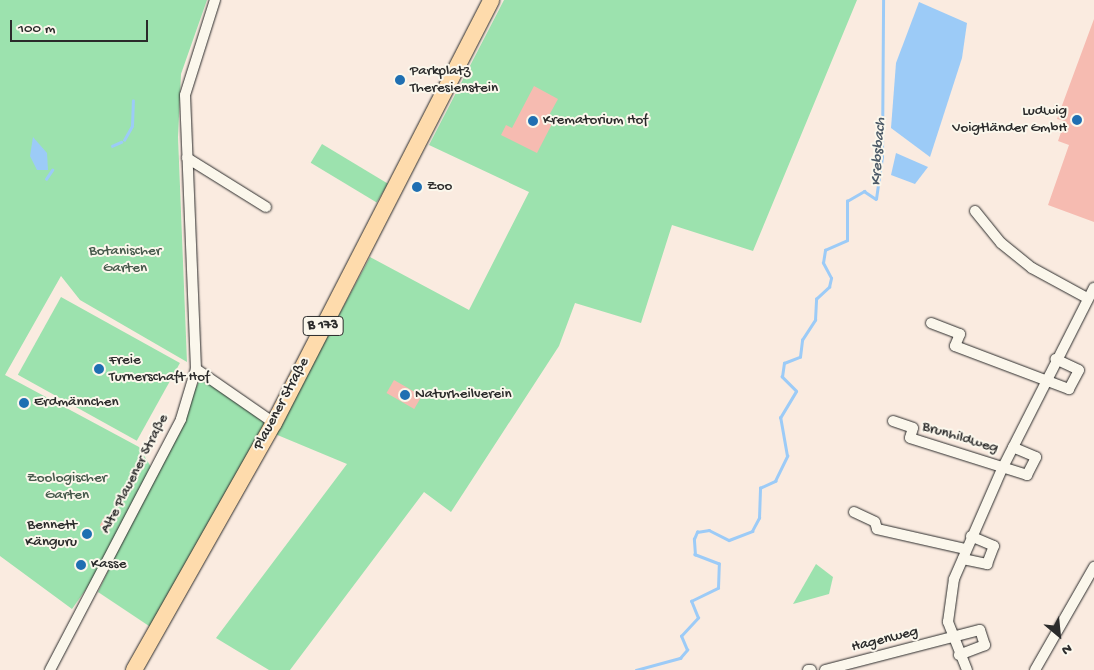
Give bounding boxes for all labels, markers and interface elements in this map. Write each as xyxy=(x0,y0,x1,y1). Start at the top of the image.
scale bar xyxy=(12,10,150,42)
text: 100 m xyxy=(18,20,55,38)
place label: Parkplatz Theresienstein xyxy=(410,62,498,97)
marker: Parkplatz Theresienstein xyxy=(394,74,406,86)
place label: Ludwig Voigtländer GmbH xyxy=(952,102,1067,137)
place label: Krematorium Hof xyxy=(543,112,648,130)
marker: Ludwig Voigtländer GmbH xyxy=(1071,114,1083,126)
marker: Krematorium Hof xyxy=(527,115,539,127)
water label: Krebsbach xyxy=(868,117,892,187)
place label: Zoo xyxy=(427,178,452,196)
marker: Zoo xyxy=(411,181,423,193)
park label: Botanischer Garten xyxy=(89,242,161,277)
road number: B 173 xyxy=(302,314,344,338)
place label: Freie Turnerschaft Hof xyxy=(109,351,210,386)
street label: Plauener Straße xyxy=(250,355,314,453)
marker: Freie Turnerschaft Hof xyxy=(93,363,105,375)
place label: Naturheilverein xyxy=(415,386,512,404)
marker: Naturheilverein xyxy=(399,389,411,401)
place label: Erdmännchen xyxy=(34,394,119,412)
marker: Erdmännchen xyxy=(18,397,30,409)
street label: Alte Plauener Straße xyxy=(97,411,173,537)
street label: Brunhildweg xyxy=(920,418,1000,458)
park label: Zoologischer Garten xyxy=(27,469,107,504)
place label: Bennett Känguru xyxy=(25,516,77,551)
marker: Bennett Känguru xyxy=(81,528,93,540)
place label: Kasse xyxy=(91,556,126,574)
marker: Kasse xyxy=(75,559,87,571)
north arrow xyxy=(1034,610,1084,660)
street label: Hagenweg xyxy=(850,623,920,657)
text: N xyxy=(1058,639,1074,658)

